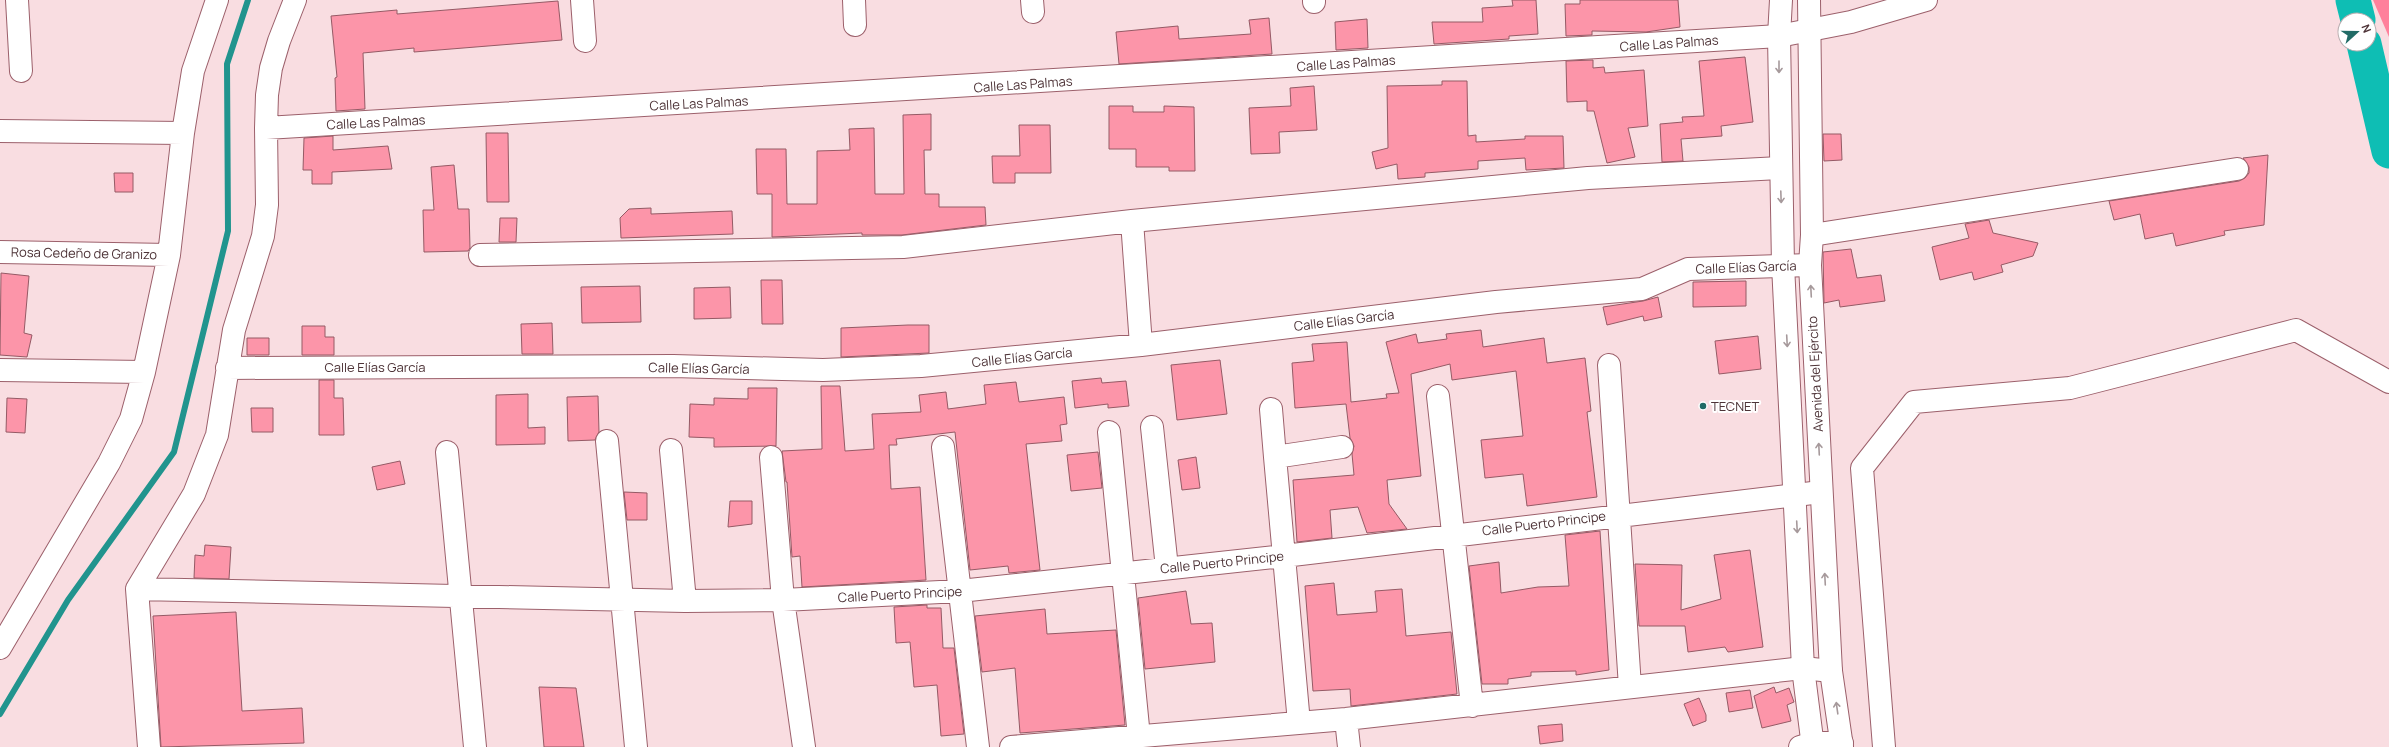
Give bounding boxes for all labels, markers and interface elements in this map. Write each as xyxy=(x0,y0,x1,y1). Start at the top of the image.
north arrow xyxy=(2337,12,2377,52)
text: N xyxy=(2358,22,2375,35)
street label: Calle Las Palmas xyxy=(1619,31,1719,55)
street label: Calle Las Palmas xyxy=(1296,51,1396,75)
one-way arrow xyxy=(1775,60,1783,73)
street label: Calle Las Palmas xyxy=(973,72,1073,96)
street label: Calle Las Palmas xyxy=(649,91,749,115)
street label: Calle Las Palmas xyxy=(326,110,426,134)
one-way arrow xyxy=(1777,190,1785,203)
street label: Rosa Cedeño de Granizo xyxy=(11,243,158,263)
street label: Calle Elías García xyxy=(1695,256,1797,278)
one-way arrow xyxy=(1807,285,1815,298)
street label: Calle Elías García xyxy=(1293,305,1395,335)
street label: Avenida del Ejército xyxy=(1803,315,1827,432)
one-way arrow xyxy=(1783,334,1790,347)
street label: Calle Elías García xyxy=(971,343,1073,371)
street label: Calle Elías García xyxy=(324,358,426,376)
street label: Calle Elías García xyxy=(648,358,750,378)
place label: TECNET xyxy=(1711,397,1759,415)
marker: TECNET xyxy=(1698,401,1708,411)
one-way arrow xyxy=(1815,443,1823,456)
street label: Calle Puerto Principe xyxy=(1481,506,1607,540)
one-way arrow xyxy=(1793,520,1800,533)
street label: Calle Puerto Principe xyxy=(1159,547,1285,577)
one-way arrow xyxy=(1822,573,1829,586)
street label: Calle Puerto Principe xyxy=(837,582,963,606)
one-way arrow xyxy=(1833,702,1841,715)

